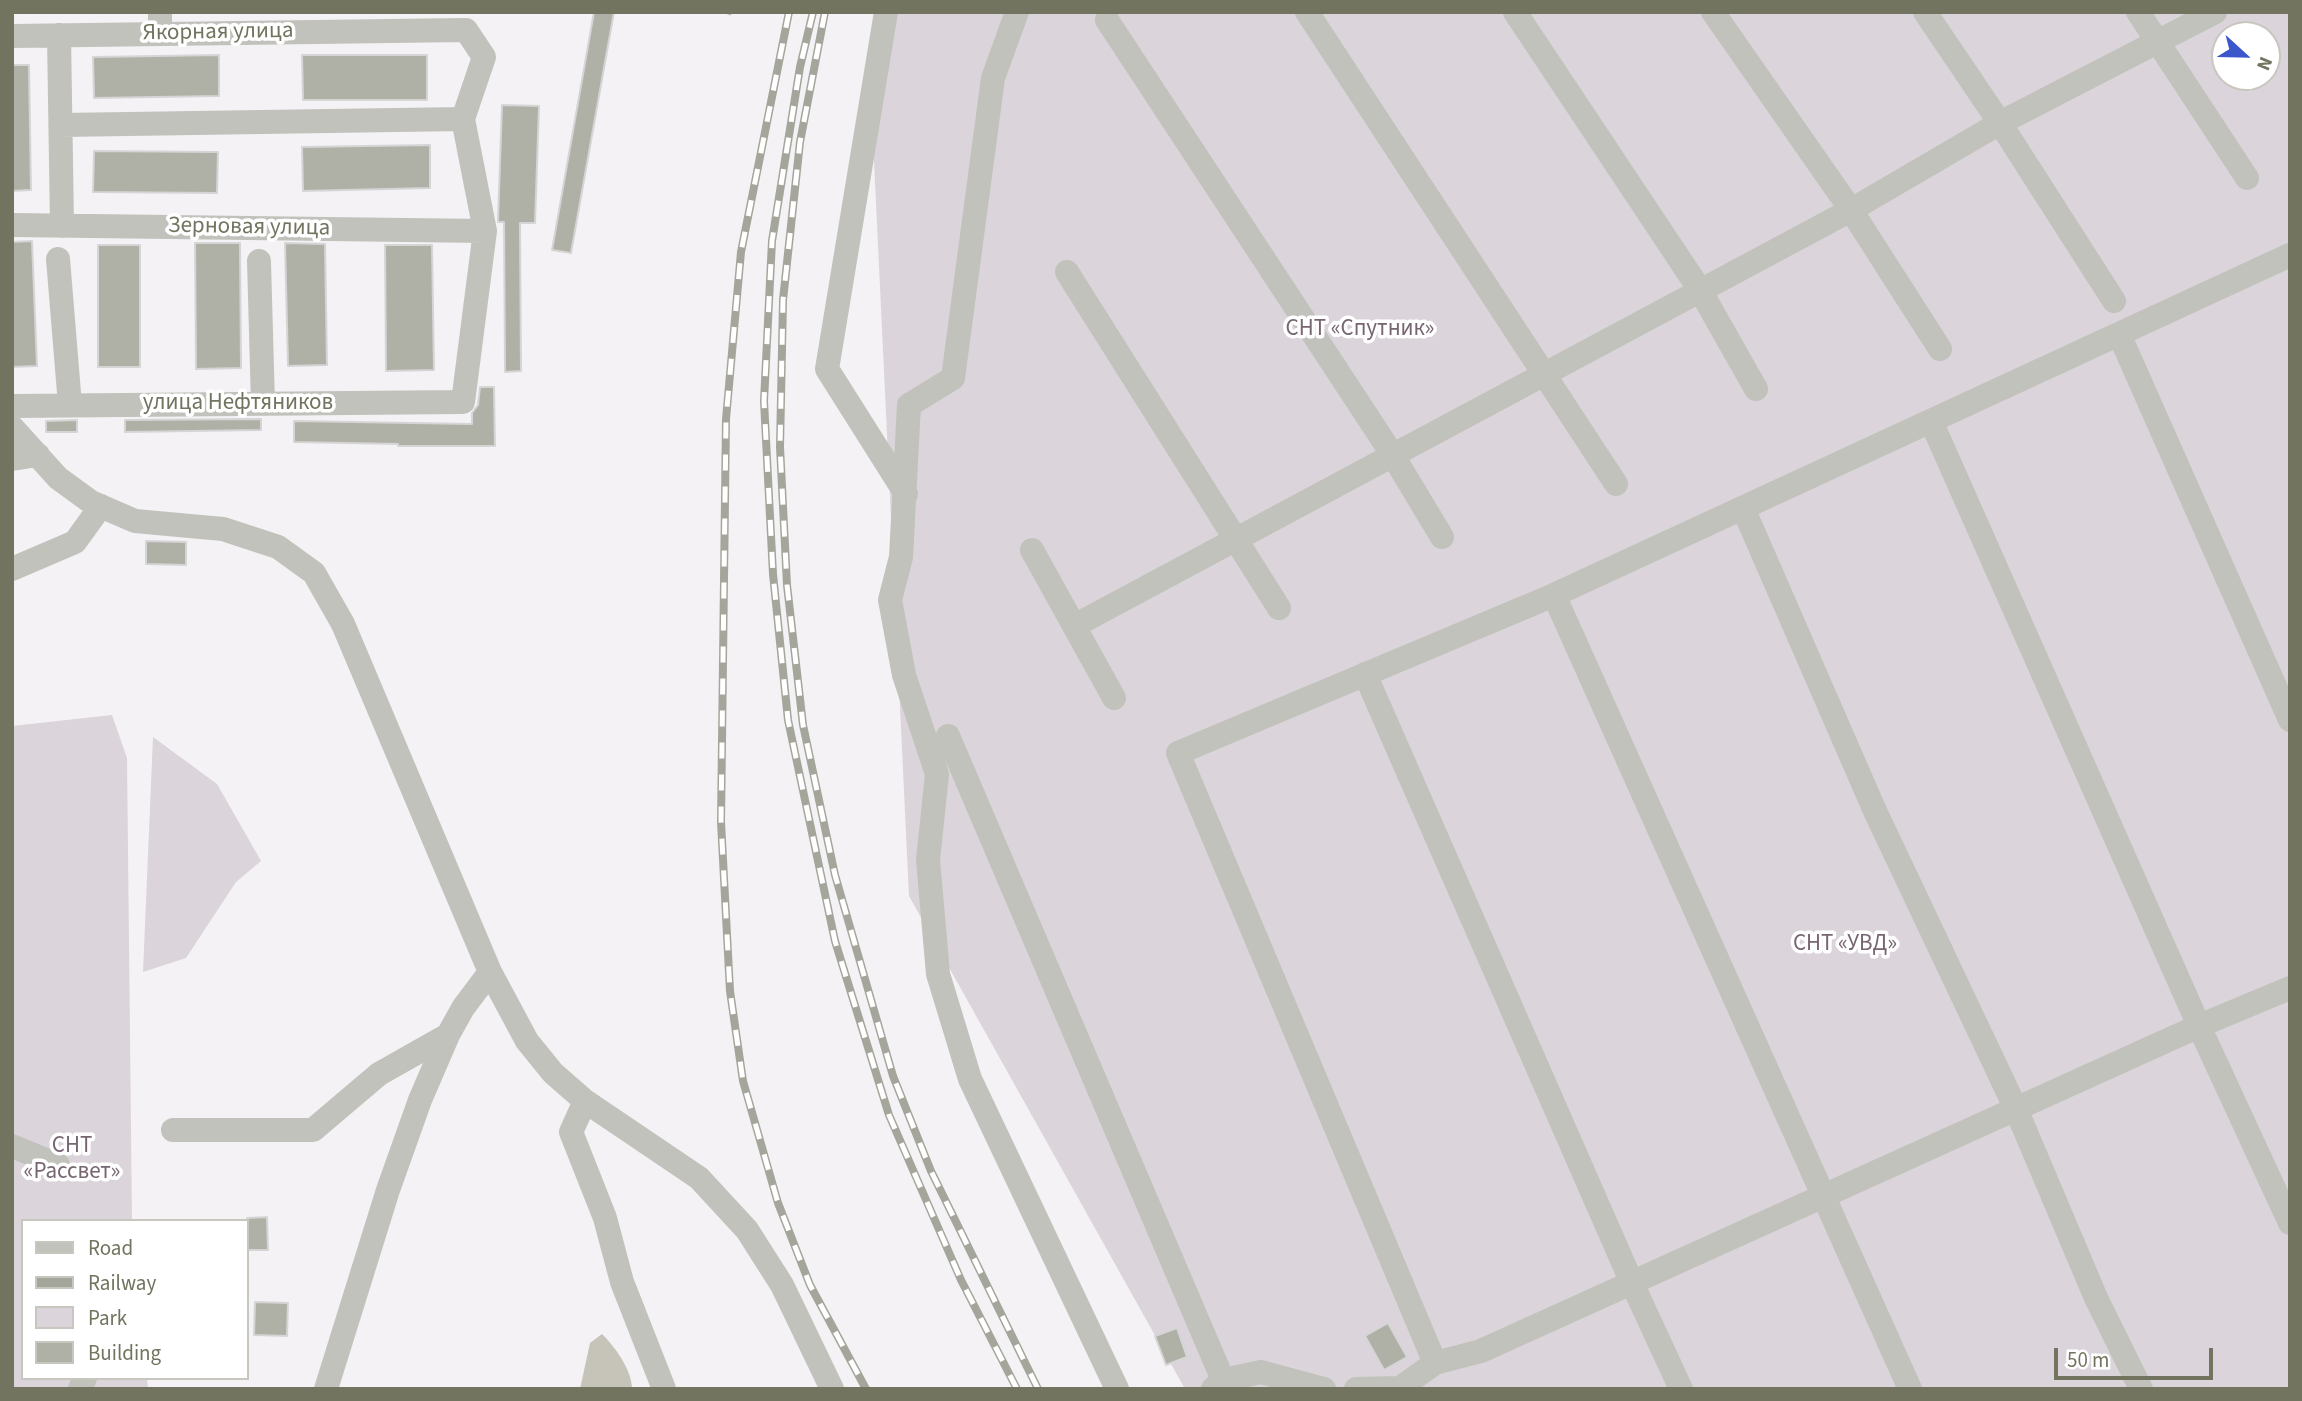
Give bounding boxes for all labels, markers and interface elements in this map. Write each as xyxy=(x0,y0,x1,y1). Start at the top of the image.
street label: Якорная улица xyxy=(142,18,294,48)
north arrow xyxy=(2211,21,2281,91)
text: N xyxy=(2249,52,2279,74)
street label: Зерновая улица xyxy=(168,213,330,243)
park label: СНТ «Спутник» xyxy=(1286,316,1434,344)
street label: улица Нефтяников xyxy=(143,390,333,418)
park label: СНТ «УВД» xyxy=(1793,931,1897,959)
park label: СНТ «Рассвет» xyxy=(24,1133,120,1187)
legend xyxy=(21,1219,248,1380)
text: Road xyxy=(88,1233,133,1263)
text: Railway xyxy=(88,1268,156,1298)
text: Park xyxy=(88,1303,127,1333)
scale bar xyxy=(2057,1334,2216,1378)
text: Building xyxy=(88,1338,161,1368)
text: 50 m xyxy=(2067,1345,2109,1375)

